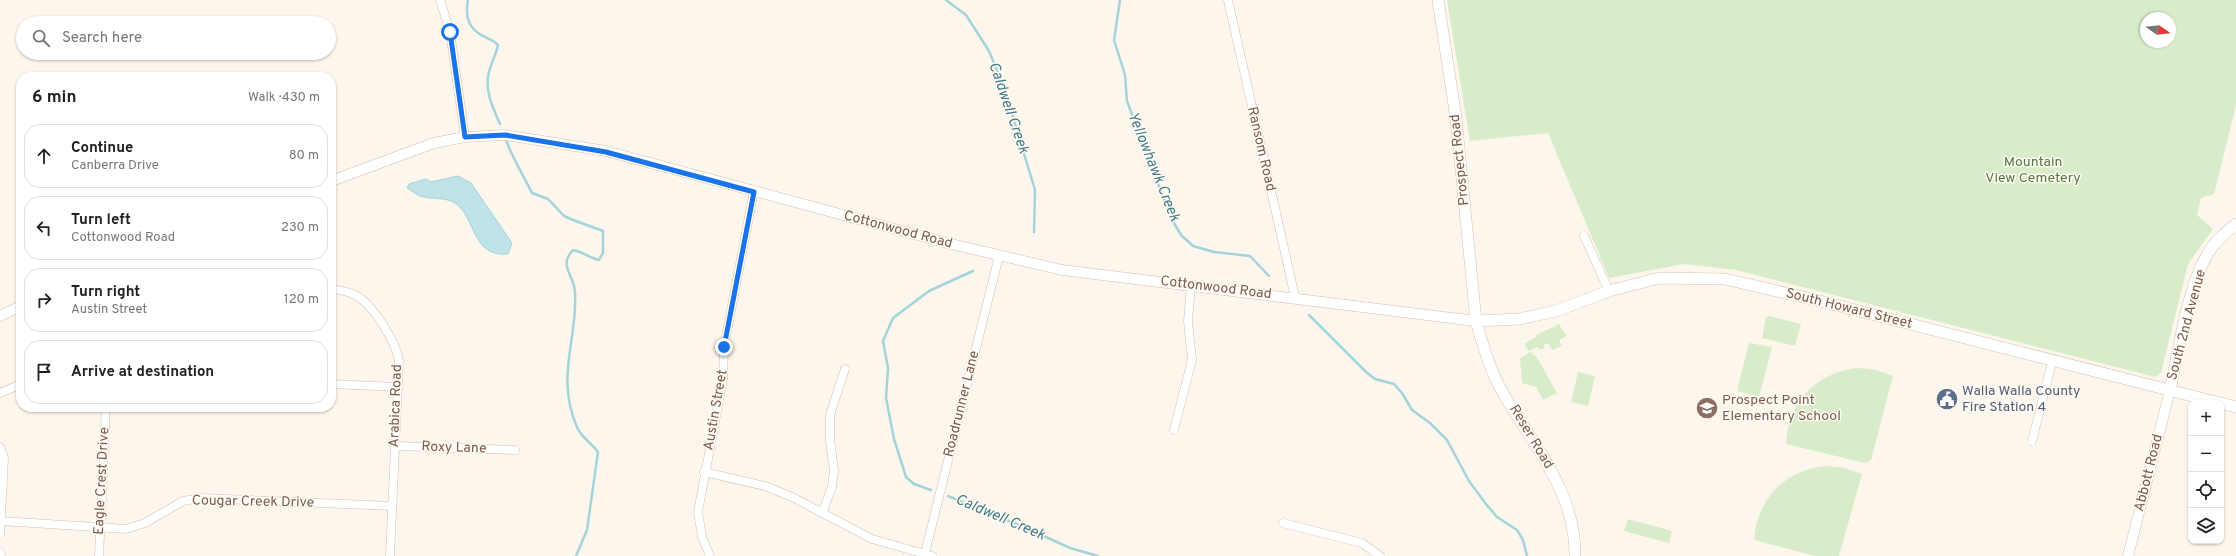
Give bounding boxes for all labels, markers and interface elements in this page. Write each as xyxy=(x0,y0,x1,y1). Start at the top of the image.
north arrow xyxy=(2140,12,2176,48)
search box xyxy=(16,16,336,60)
route start xyxy=(441,23,459,41)
icon: search xyxy=(30,27,52,49)
text: Search here xyxy=(62,29,142,48)
water label: Caldwell Creek xyxy=(983,60,1033,157)
text: 6 min xyxy=(32,87,76,109)
text: Walk · 430 m xyxy=(248,90,320,106)
street label: Ransom Road xyxy=(1243,105,1279,193)
water label: Yellowhawk Creek xyxy=(1122,110,1184,225)
street label: Prospect Road xyxy=(1447,113,1473,207)
text: Continue xyxy=(71,139,133,158)
icon: ahead xyxy=(33,145,55,167)
text: 80 m xyxy=(289,148,319,164)
park label: Mountain View Cemetery xyxy=(1985,154,2081,187)
text: Canberra Drive xyxy=(71,158,159,174)
street label: Cottonwood Road xyxy=(842,207,954,253)
text: Turn left xyxy=(71,211,131,230)
icon: left xyxy=(33,217,55,239)
text: 230 m xyxy=(281,220,319,236)
text: Cottonwood Road xyxy=(71,230,175,246)
street label: South 2nd Avenue xyxy=(2164,268,2210,382)
street label: Cottonwood Road xyxy=(1159,273,1273,303)
text: Turn right xyxy=(71,283,140,302)
street label: South Howard Street xyxy=(1784,285,1914,333)
icon: right xyxy=(33,289,55,311)
text: 120 m xyxy=(284,292,319,308)
text: Austin Street xyxy=(71,302,147,318)
route end xyxy=(715,338,733,356)
street label: Roadrunner Lane xyxy=(941,349,983,459)
icon: arrive xyxy=(33,361,55,383)
text: Arrive at destination xyxy=(71,363,214,382)
street label: Arabica Road xyxy=(386,364,406,448)
street label: Austin Street xyxy=(701,368,731,452)
place label: Walla Walla County Fire Station 4 xyxy=(1962,383,2080,416)
public building icon: Walla Walla County Fire Station 4 xyxy=(1934,386,1960,412)
place label: Prospect Point Elementary School xyxy=(1722,392,1841,425)
school or university icon: Prospect Point Elementary School xyxy=(1694,395,1720,421)
map controls xyxy=(2188,400,2224,544)
button: + xyxy=(2188,400,2224,436)
street label: Reser Road xyxy=(1505,402,1557,472)
street label: Eagle Crest Drive xyxy=(91,427,113,535)
street label: Abbott Road xyxy=(2131,433,2167,513)
button: − xyxy=(2188,436,2224,472)
street label: Roxy Lane xyxy=(421,438,487,458)
button: locate xyxy=(2188,472,2224,508)
water label: Caldwell Creek xyxy=(952,491,1048,546)
street label: Cougar Creek Drive xyxy=(192,492,314,512)
button: layers xyxy=(2188,508,2224,544)

